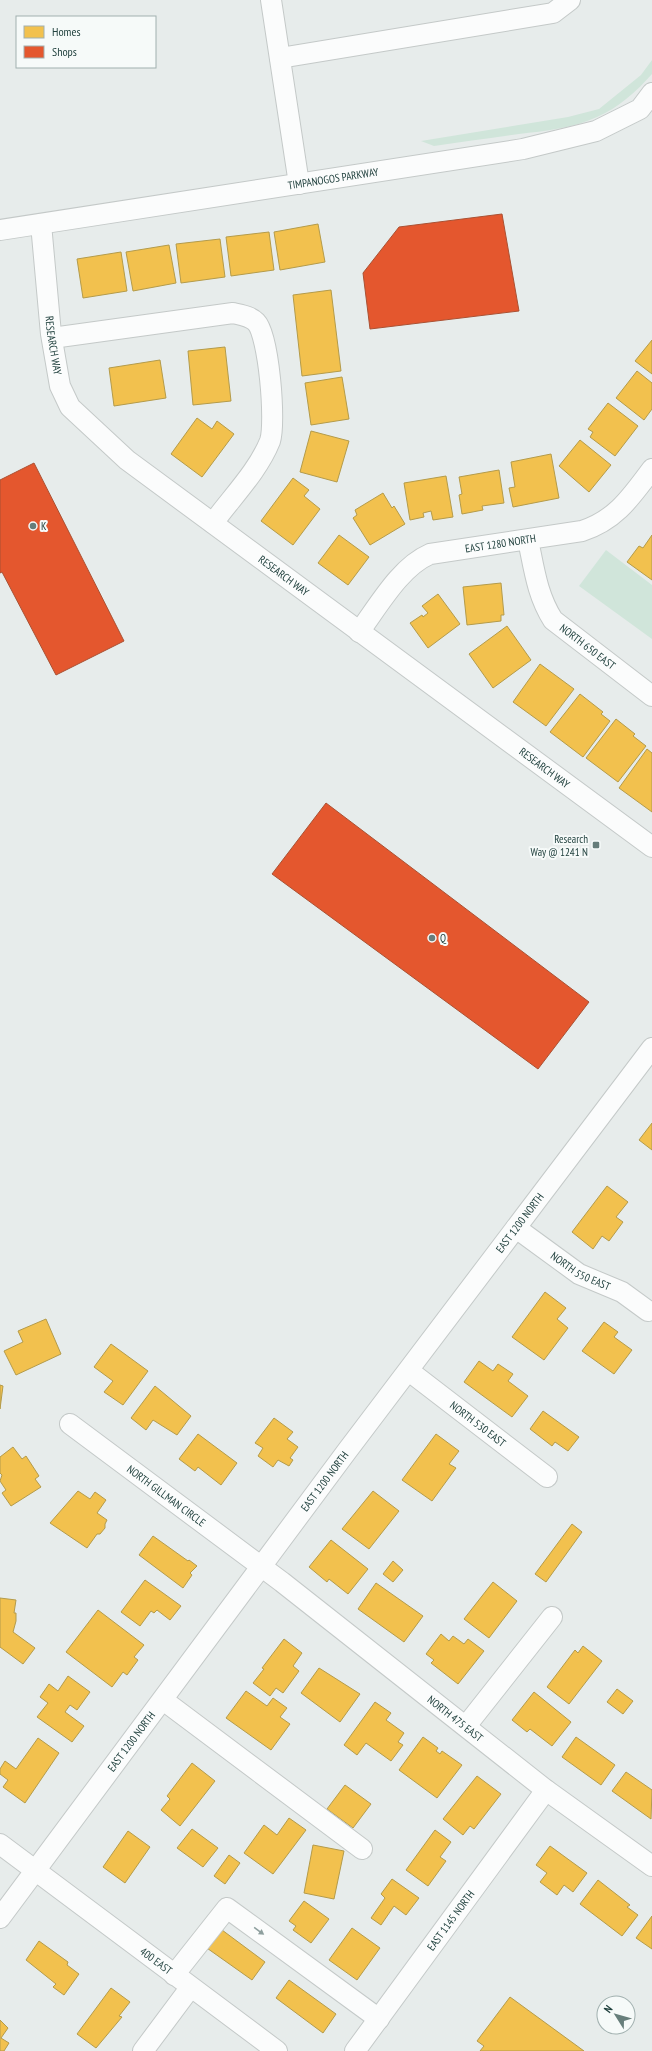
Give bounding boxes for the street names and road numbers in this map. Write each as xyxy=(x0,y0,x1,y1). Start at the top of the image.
street label: TIMPANOGOS PARKWAY xyxy=(287,164,379,192)
street label: RESEARCH WAY xyxy=(42,315,65,376)
street label: EAST 1280 NORTH xyxy=(464,531,537,556)
street label: RESEARCH WAY xyxy=(256,552,312,599)
street label: NORTH 650 EAST xyxy=(557,621,618,672)
street label: RESEARCH WAY xyxy=(516,744,573,791)
street label: EAST 1200 NORTH xyxy=(493,1190,547,1255)
street label: NORTH 550 EAST xyxy=(548,1249,613,1293)
street label: NORTH 530 EAST xyxy=(447,1398,509,1450)
street label: EAST 1200 NORTH xyxy=(298,1448,351,1514)
street label: NORTH GILLMAN CIRCLE xyxy=(124,1462,209,1530)
street label: NORTH 475 EAST xyxy=(425,1692,486,1745)
street label: EAST 1200 NORTH xyxy=(104,1709,158,1774)
street label: EAST 1145 NORTH xyxy=(424,1887,477,1953)
street label: 400 EAST xyxy=(137,1944,175,1977)

